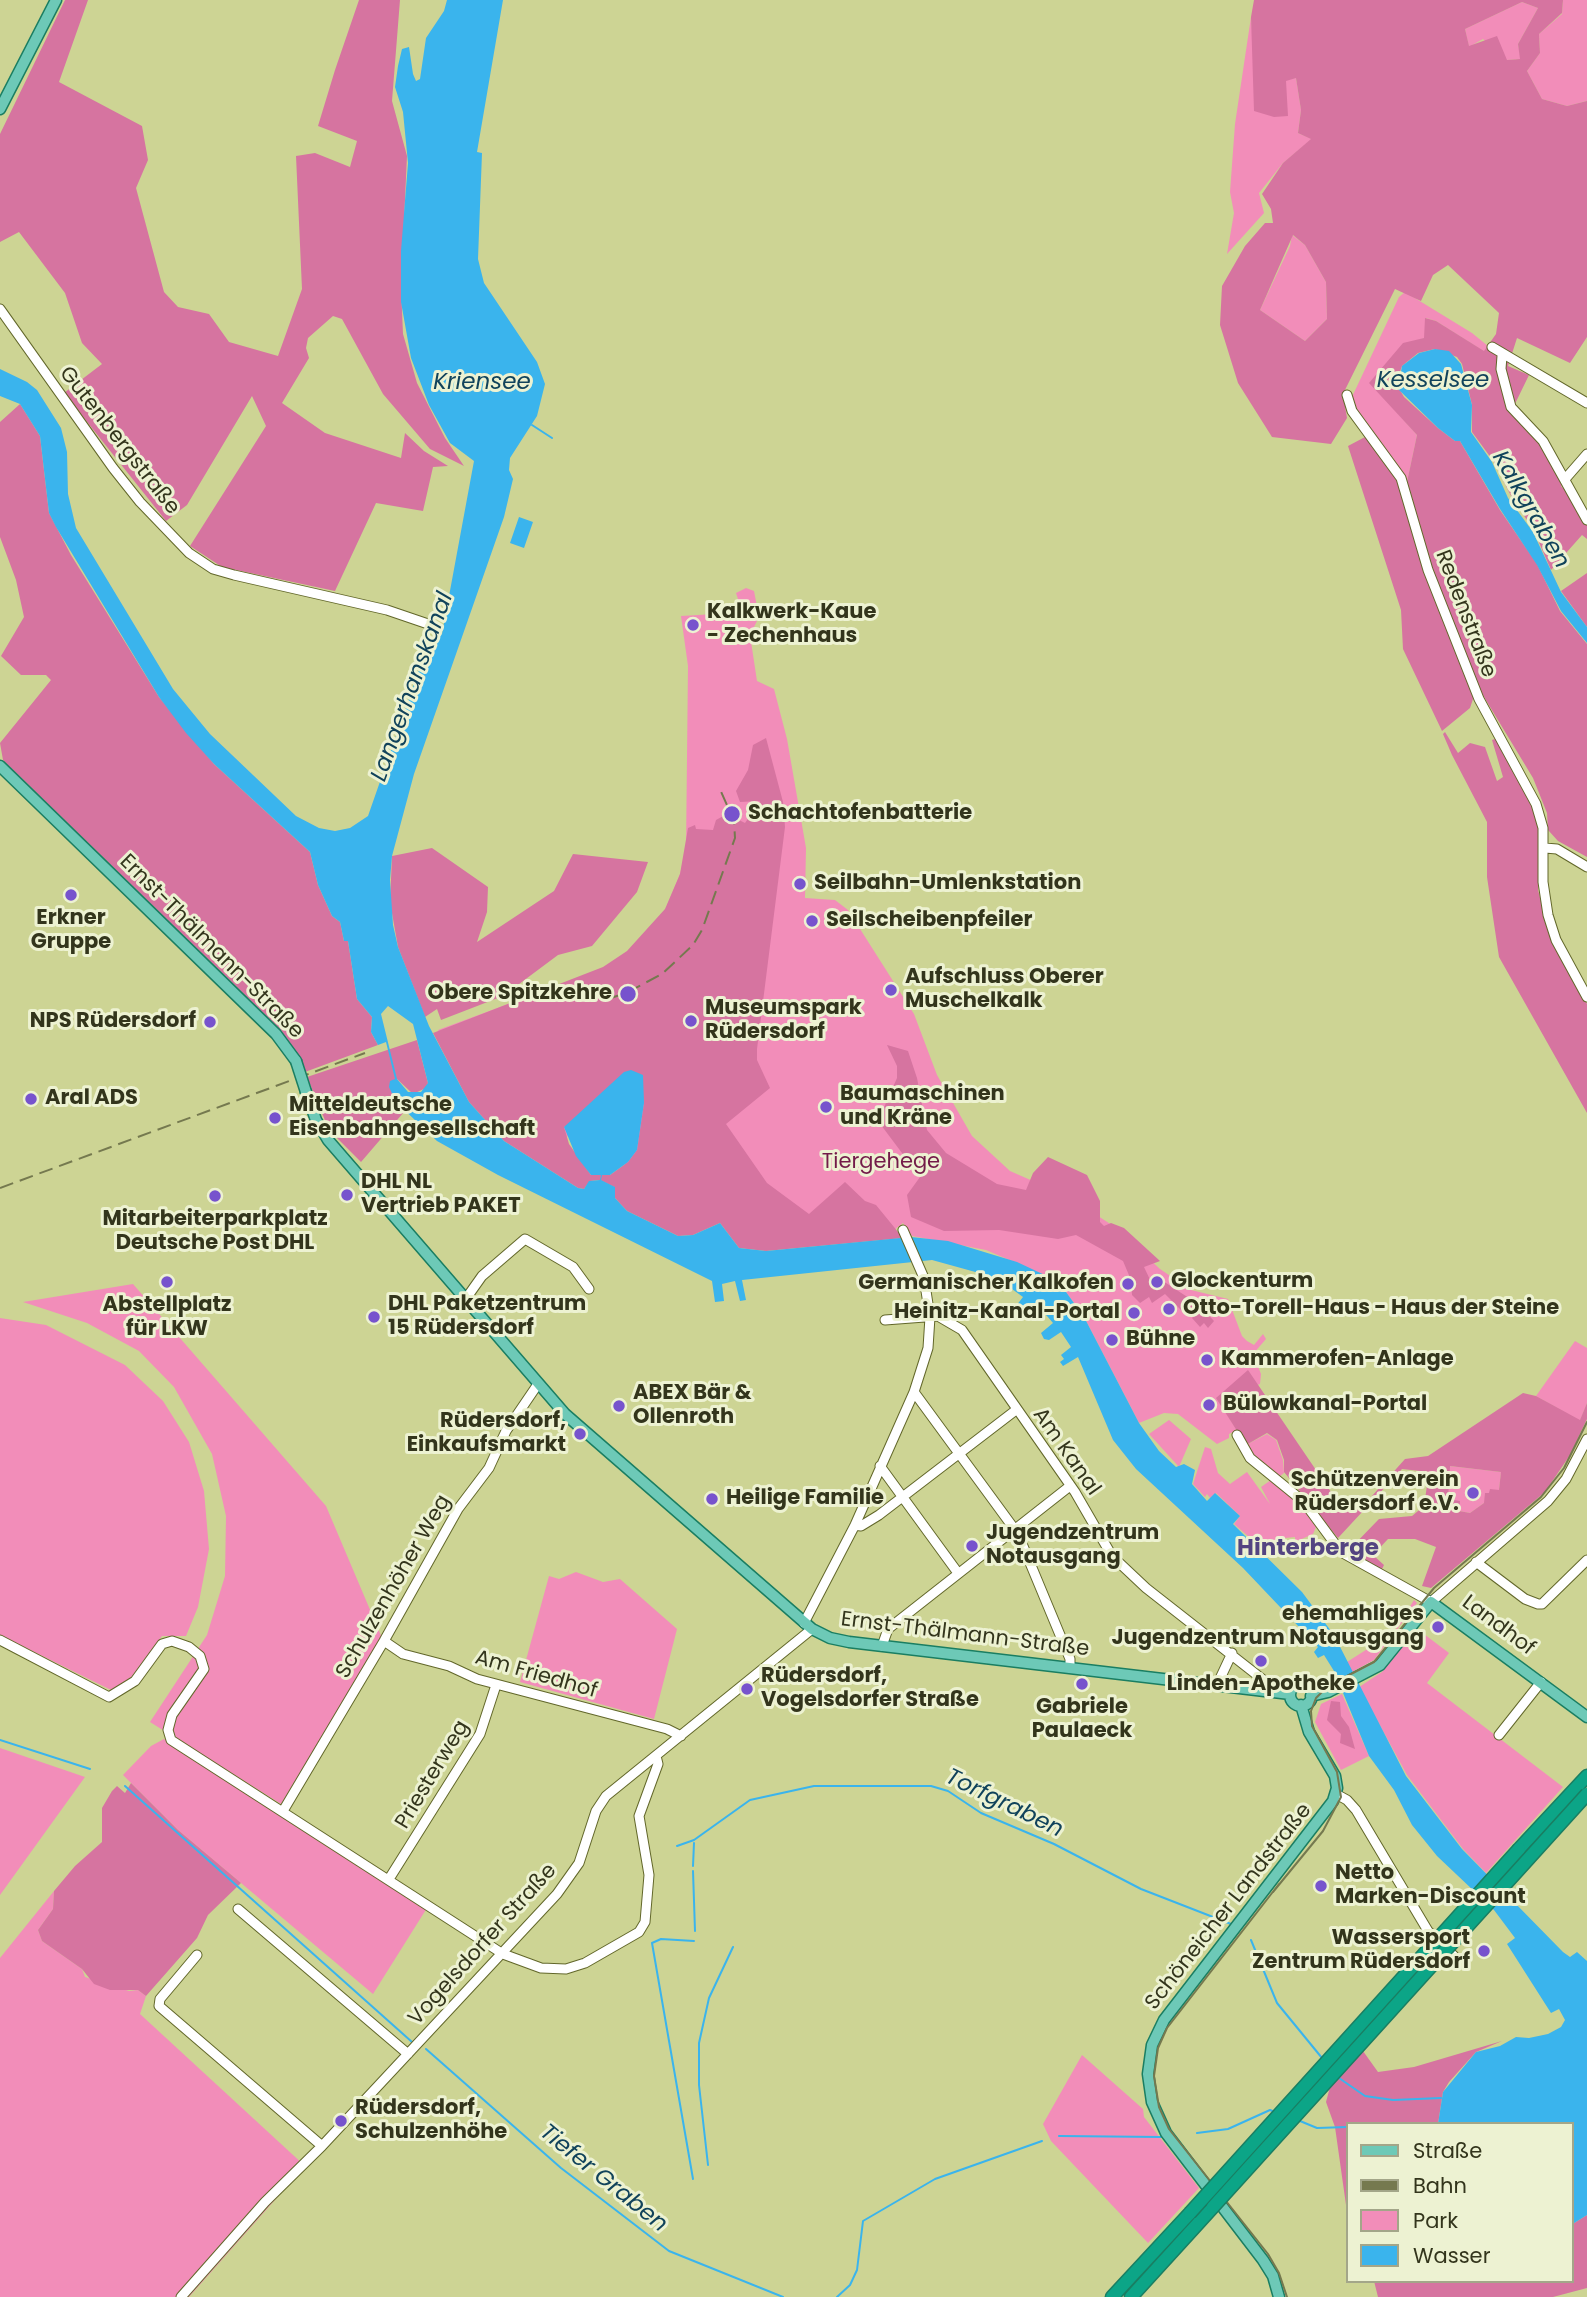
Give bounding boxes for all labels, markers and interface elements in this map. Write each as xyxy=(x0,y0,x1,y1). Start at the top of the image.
street label: Gutenbergstraße xyxy=(53,362,185,520)
water label: Kesselsee xyxy=(1377,367,1489,395)
water label: Kriensee xyxy=(433,369,531,397)
water label: Kalkgraben xyxy=(1485,446,1575,574)
street label: Redenstraße xyxy=(1429,547,1501,681)
water label: Langerhanskanal xyxy=(366,589,460,785)
place label: Kalkwerk-Kaue - Zechenhaus xyxy=(707,600,876,650)
marker: Kalkwerk-Kaue - Zechenhaus xyxy=(685,617,701,633)
place label: Schachtofenbatterie xyxy=(748,801,972,827)
marker: Schachtofenbatterie xyxy=(722,804,742,824)
street label: Ernst-Thälmann-Straße xyxy=(114,850,308,1044)
place label: Seilbahn-Umlenkstation xyxy=(814,871,1081,897)
marker: Seilbahn-Umlenkstation xyxy=(792,876,808,892)
marker: Erkner Gruppe xyxy=(63,887,79,903)
place label: Erkner Gruppe xyxy=(31,906,111,956)
place label: Seilscheibenpfeiler xyxy=(826,908,1032,934)
marker: Seilscheibenpfeiler xyxy=(804,913,820,929)
place label: Aufschluss Oberer Muschelkalk xyxy=(905,965,1104,1015)
place label: Obere Spitzkehre xyxy=(428,981,612,1007)
marker: Aufschluss Oberer Muschelkalk xyxy=(883,982,899,998)
marker: Obere Spitzkehre xyxy=(618,984,638,1004)
place label: Museumspark Rüdersdorf xyxy=(705,996,862,1046)
place label: NPS Rüdersdorf xyxy=(30,1009,196,1035)
marker: Museumspark Rüdersdorf xyxy=(683,1013,699,1029)
marker: NPS Rüdersdorf xyxy=(202,1014,218,1030)
place label: Baumaschinen und Kräne xyxy=(840,1082,1005,1132)
place label: Aral ADS xyxy=(45,1086,138,1112)
marker: Aral ADS xyxy=(23,1091,39,1107)
place label: Mitteldeutsche Eisenbahngesellschaft xyxy=(289,1093,535,1143)
marker: Baumaschinen und Kräne xyxy=(818,1099,834,1115)
marker: Mitteldeutsche Eisenbahngesellschaft xyxy=(267,1110,283,1126)
park label: Tiergehege xyxy=(822,1150,940,1176)
place label: DHL NL Vertrieb PAKET xyxy=(361,1170,521,1220)
marker: DHL NL Vertrieb PAKET xyxy=(339,1187,355,1203)
marker: Mitarbeiterparkplatz Deutsche Post DHL xyxy=(207,1188,223,1204)
place label: Mitarbeiterparkplatz Deutsche Post DHL xyxy=(102,1207,328,1257)
place label: Glockenturm xyxy=(1171,1269,1313,1295)
place label: Germanischer Kalkofen xyxy=(858,1271,1114,1297)
marker: Abstellplatz für LKW xyxy=(159,1274,175,1290)
marker: Glockenturm xyxy=(1149,1274,1165,1290)
marker: Germanischer Kalkofen xyxy=(1120,1276,1136,1292)
place label: DHL Paketzentrum 15 Rüdersdorf xyxy=(388,1292,586,1342)
place label: Abstellplatz für LKW xyxy=(103,1293,231,1343)
place label: Otto-Torell-Haus - Haus der Steine xyxy=(1183,1296,1559,1322)
place label: Heinitz-Kanal-Portal xyxy=(894,1300,1120,1326)
marker: Otto-Torell-Haus - Haus der Steine xyxy=(1161,1301,1177,1317)
marker: Heinitz-Kanal-Portal xyxy=(1126,1305,1142,1321)
marker: DHL Paketzentrum 15 Rüdersdorf xyxy=(366,1309,382,1325)
place label: Bühne xyxy=(1126,1327,1195,1353)
marker: Bühne xyxy=(1104,1332,1120,1348)
place label: Kammerofen-Anlage xyxy=(1221,1347,1454,1373)
marker: Kammerofen-Anlage xyxy=(1199,1352,1215,1368)
place label: ABEX Bär & Ollenroth xyxy=(633,1381,751,1431)
place label: Bülowkanal-Portal xyxy=(1223,1392,1427,1418)
marker: Bülowkanal-Portal xyxy=(1201,1397,1217,1413)
marker: ABEX Bär & Ollenroth xyxy=(611,1398,627,1414)
street label: Am Kanal xyxy=(1027,1403,1105,1501)
place label: Rüdersdorf, Einkaufsmarkt xyxy=(407,1409,566,1459)
marker: Rüdersdorf, Einkaufsmarkt xyxy=(572,1426,588,1442)
place label: Schützenverein Rüdersdorf e.V. xyxy=(1291,1468,1459,1518)
marker: Schützenverein Rüdersdorf e.V. xyxy=(1465,1485,1481,1501)
place label: Heilige Familie xyxy=(726,1486,884,1512)
street label: Schulzenhöher Weg xyxy=(331,1491,457,1683)
marker: Heilige Familie xyxy=(704,1491,720,1507)
place label: Jugendzentrum Notausgang xyxy=(986,1521,1159,1571)
district label: Hinterberge xyxy=(1237,1535,1379,1563)
marker: Jugendzentrum Notausgang xyxy=(964,1538,980,1554)
street label: Landhof xyxy=(1457,1590,1539,1662)
place label: ehemahliges Jugendzentrum Notausgang xyxy=(1111,1602,1424,1652)
street label: Ernst-Thälmann-Straße xyxy=(839,1607,1091,1663)
marker: ehemahliges Jugendzentrum Notausgang xyxy=(1430,1619,1446,1635)
street label: Am Friedhof xyxy=(472,1646,600,1704)
marker: Linden-Apotheke xyxy=(1253,1653,1269,1669)
place label: Rüdersdorf, Vogelsdorfer Straße xyxy=(761,1664,979,1714)
place label: Linden-Apotheke xyxy=(1167,1672,1355,1698)
marker: Gabriele Paulaeck xyxy=(1074,1676,1090,1692)
marker: Rüdersdorf, Vogelsdorfer Straße xyxy=(739,1681,755,1697)
place label: Gabriele Paulaeck xyxy=(1032,1695,1132,1745)
street label: Priesterweg xyxy=(391,1716,475,1834)
water label: Torfgraben xyxy=(941,1764,1067,1844)
street label: Schöneicher Landstraße xyxy=(1141,1799,1317,2015)
street label: Vogelsdorfer Straße xyxy=(404,1859,562,2031)
place label: Netto Marken-Discount xyxy=(1335,1861,1526,1911)
marker: Netto Marken-Discount xyxy=(1313,1878,1329,1894)
place label: Wassersport Zentrum Rüdersdorf xyxy=(1252,1926,1470,1976)
marker: Wassersport Zentrum Rüdersdorf xyxy=(1476,1943,1492,1959)
place label: Rüdersdorf, Schulzenhöhe xyxy=(355,2096,507,2146)
marker: Rüdersdorf, Schulzenhöhe xyxy=(333,2113,349,2129)
water label: Tiefer Graben xyxy=(534,2119,672,2239)
legend xyxy=(1346,2122,1573,2283)
text: Straße xyxy=(1413,2136,1482,2165)
text: Bahn xyxy=(1413,2171,1467,2200)
text: Park xyxy=(1413,2206,1458,2235)
text: Wasser xyxy=(1413,2241,1490,2270)

